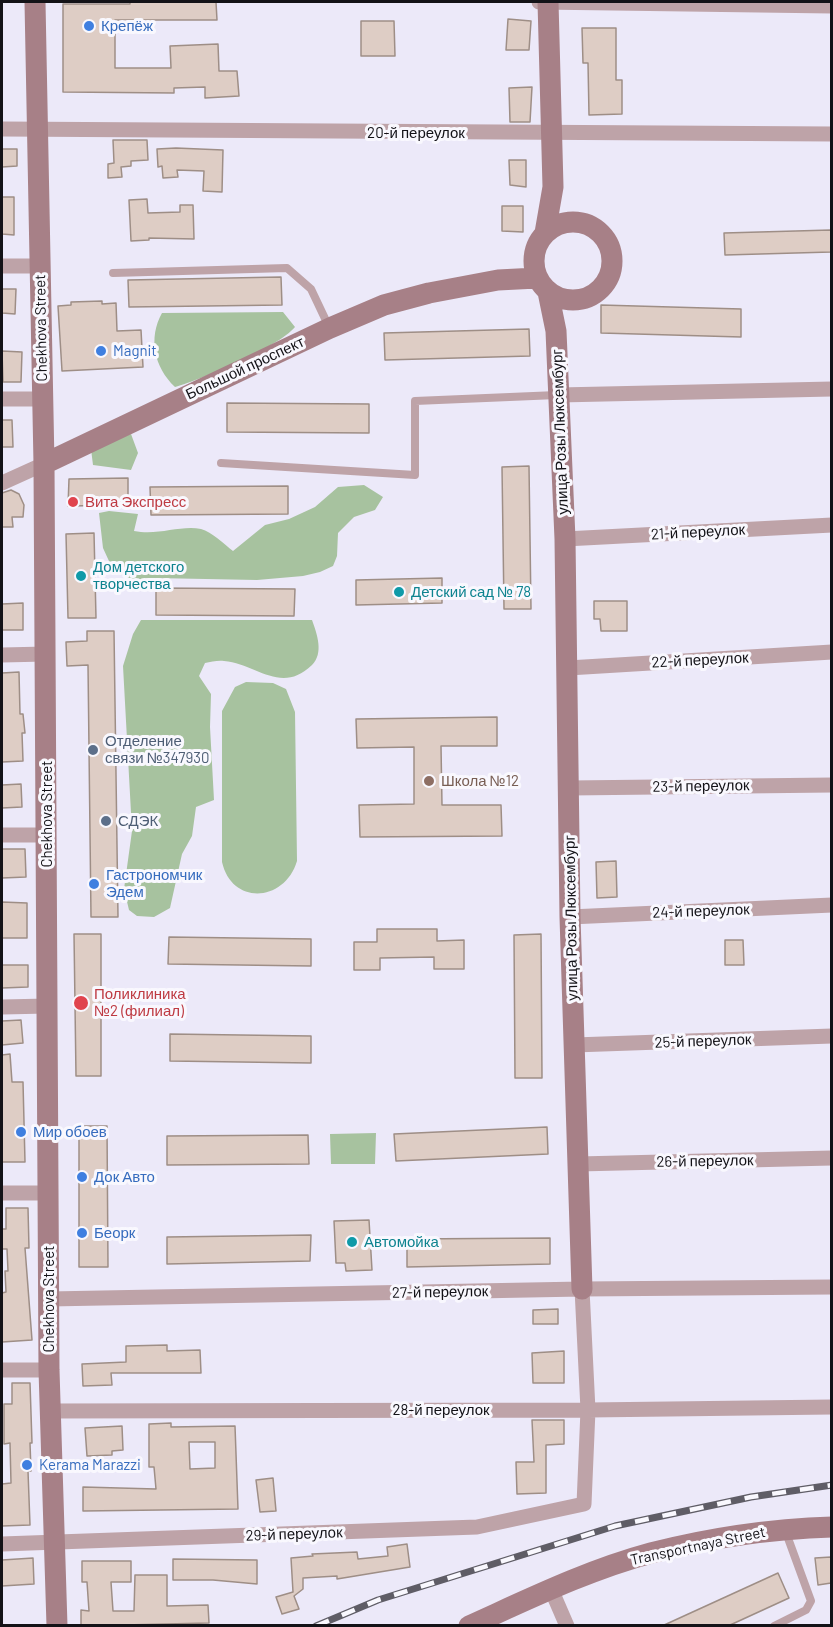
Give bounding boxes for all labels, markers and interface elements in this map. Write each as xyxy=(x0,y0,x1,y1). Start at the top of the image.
place label: Крепёж xyxy=(101,17,153,35)
marker: Крепёж xyxy=(82,19,96,33)
street label: 20-й переулок xyxy=(367,124,465,142)
street label: Chekhova Street xyxy=(31,274,51,382)
street label: Большой проспект xyxy=(183,333,307,403)
place label: Magnit xyxy=(113,342,157,360)
marker: Magnit xyxy=(94,344,108,358)
street label: улица Розы Люксембург xyxy=(548,349,572,515)
place label: Вита Экспресс xyxy=(85,493,186,511)
marker: Вита Экспресс xyxy=(66,495,80,509)
street label: 21-й переулок xyxy=(650,521,746,543)
place label: Дом детского творчества xyxy=(93,558,184,593)
marker: Дом детского творчества xyxy=(74,569,88,583)
place label: Детский сад № 78 xyxy=(411,583,531,601)
marker: Детский сад № 78 xyxy=(392,585,406,599)
street label: 22-й переулок xyxy=(651,648,749,672)
place label: Отделение связи №347930 xyxy=(105,732,209,767)
marker: Отделение связи №347930 xyxy=(86,743,100,757)
street label: Chekhova Street xyxy=(38,760,56,868)
place label: Школа №12 xyxy=(441,772,519,790)
marker: Школа №12 xyxy=(422,774,436,788)
street label: 23-й переулок xyxy=(652,776,750,796)
place label: СДЭК xyxy=(118,812,158,830)
marker: СДЭК xyxy=(99,814,113,828)
street label: улица Розы Люксембург xyxy=(561,835,581,1001)
place label: Гастрономчик Эдем xyxy=(106,866,202,901)
marker: Гастрономчик Эдем xyxy=(87,877,101,891)
street label: 24-й переулок xyxy=(652,900,750,922)
place label: Поликлиника №2 (филиал) xyxy=(94,985,186,1020)
marker: Поликлиника №2 (филиал) xyxy=(72,994,90,1012)
street label: 25-й переулок xyxy=(654,1030,752,1052)
place label: Мир обоев xyxy=(33,1123,107,1141)
marker: Мир обоев xyxy=(14,1125,28,1139)
street label: 26-й переулок xyxy=(656,1151,754,1171)
place label: Док Авто xyxy=(94,1168,155,1186)
marker: Док Авто xyxy=(75,1170,89,1184)
place label: Беорк xyxy=(94,1224,135,1242)
marker: Беорк xyxy=(75,1226,89,1240)
place label: Автомойка xyxy=(364,1233,439,1251)
marker: Автомойка xyxy=(345,1235,359,1249)
street label: Chekhova Street xyxy=(40,1245,58,1353)
street label: 27-й переулок xyxy=(392,1282,488,1302)
street label: 28-й переулок xyxy=(392,1401,490,1419)
place label: Kerama Marazzi xyxy=(39,1456,141,1474)
marker: Kerama Marazzi xyxy=(20,1458,34,1472)
street label: 29-й переулок xyxy=(245,1523,343,1545)
street label: Transportnaya Street xyxy=(629,1523,767,1569)

